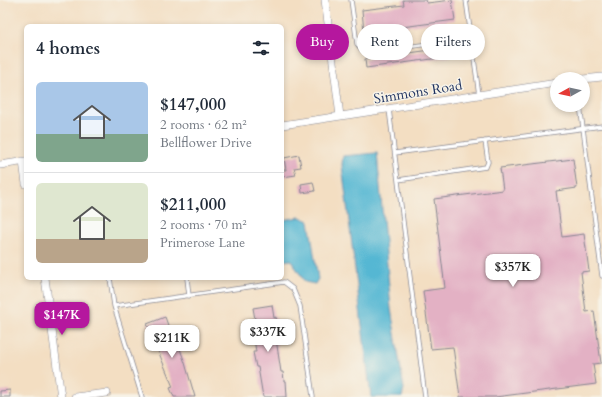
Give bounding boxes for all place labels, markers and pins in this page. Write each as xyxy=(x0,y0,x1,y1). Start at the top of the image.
pin: $357K xyxy=(485,254,541,288)
pin: $147K xyxy=(34,302,90,336)
pin: $337K xyxy=(240,319,296,353)
pin: $211K xyxy=(144,325,200,359)

